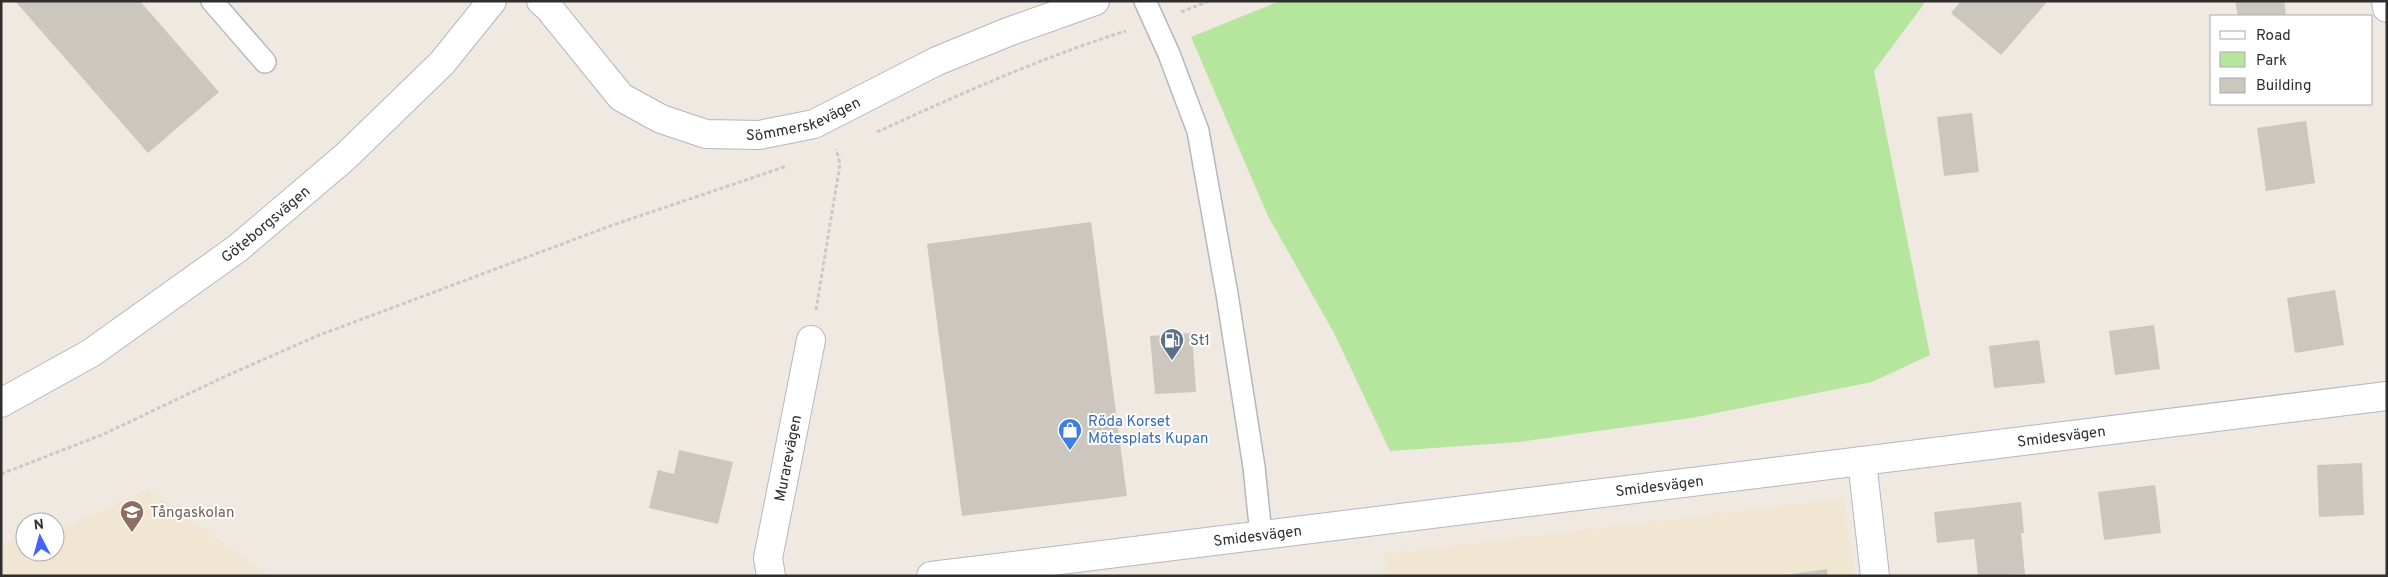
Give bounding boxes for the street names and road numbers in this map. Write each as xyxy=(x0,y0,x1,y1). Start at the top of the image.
street label: Sömmerskevägen xyxy=(746,94,864,147)
street label: Göteborgsvägen xyxy=(218,183,315,268)
street label: Murarevägen xyxy=(771,414,807,503)
street label: Smidesvägen xyxy=(2016,423,2107,453)
street label: Smidesvägen xyxy=(1614,473,1705,502)
street label: Smidesvägen xyxy=(1212,522,1303,552)

